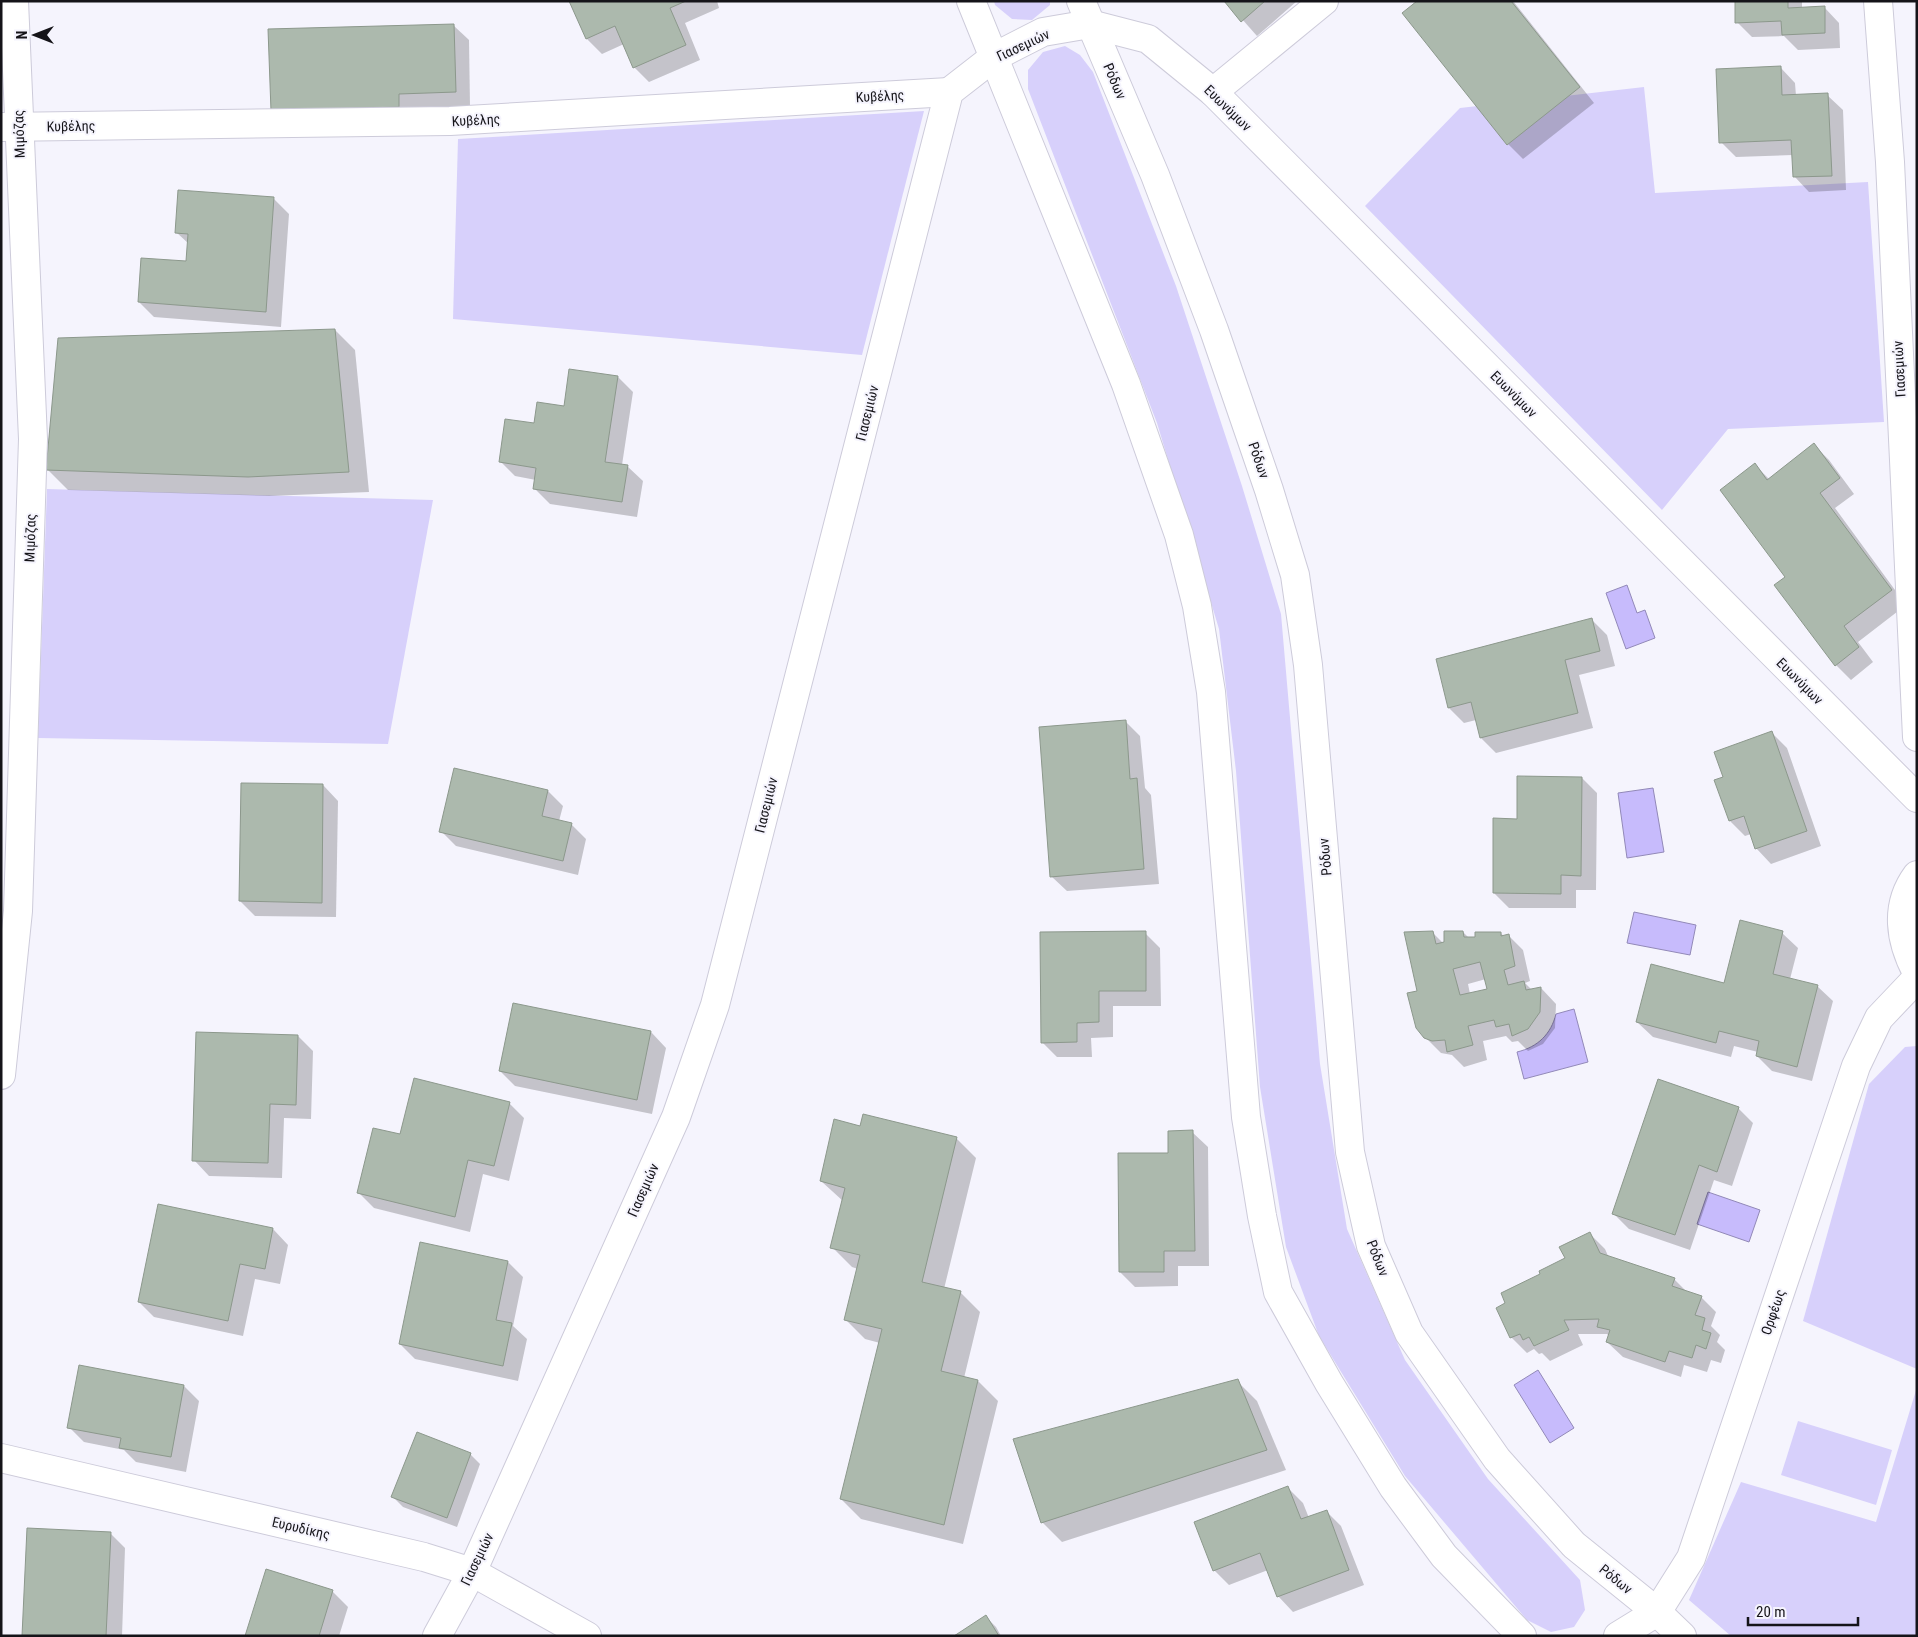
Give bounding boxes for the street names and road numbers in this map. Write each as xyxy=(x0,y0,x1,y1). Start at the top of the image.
street label: Γιασεμιών xyxy=(994,26,1052,64)
street label: Ρόδων xyxy=(1100,61,1130,101)
street label: Ευωνύμων xyxy=(1201,82,1255,134)
street label: Κυβέλης xyxy=(855,87,905,105)
street label: Μιμόζας xyxy=(10,109,28,159)
street label: Κυβέλης xyxy=(451,111,501,129)
street label: Κυβέλης xyxy=(47,118,95,134)
street label: Γιασεμιών xyxy=(1890,340,1908,398)
street label: Ευωνύμων xyxy=(1487,367,1541,421)
street label: Γιασεμιών xyxy=(852,384,882,442)
street label: Ρόδων xyxy=(1245,440,1273,480)
street label: Μιμόζας xyxy=(21,513,39,563)
street label: Ευωνύμων xyxy=(1773,654,1827,708)
street label: Γιασεμιών xyxy=(751,776,781,834)
street label: Ρόδων xyxy=(1315,838,1335,876)
street label: Γιασεμιών xyxy=(624,1161,662,1219)
street label: Ρόδων xyxy=(1364,1238,1392,1278)
street label: Ορφέως xyxy=(1758,1287,1789,1337)
street label: Ευρυδίκης xyxy=(270,1514,332,1542)
street label: Γιασεμιών xyxy=(457,1530,497,1588)
street label: Ρόδων xyxy=(1596,1561,1636,1597)

